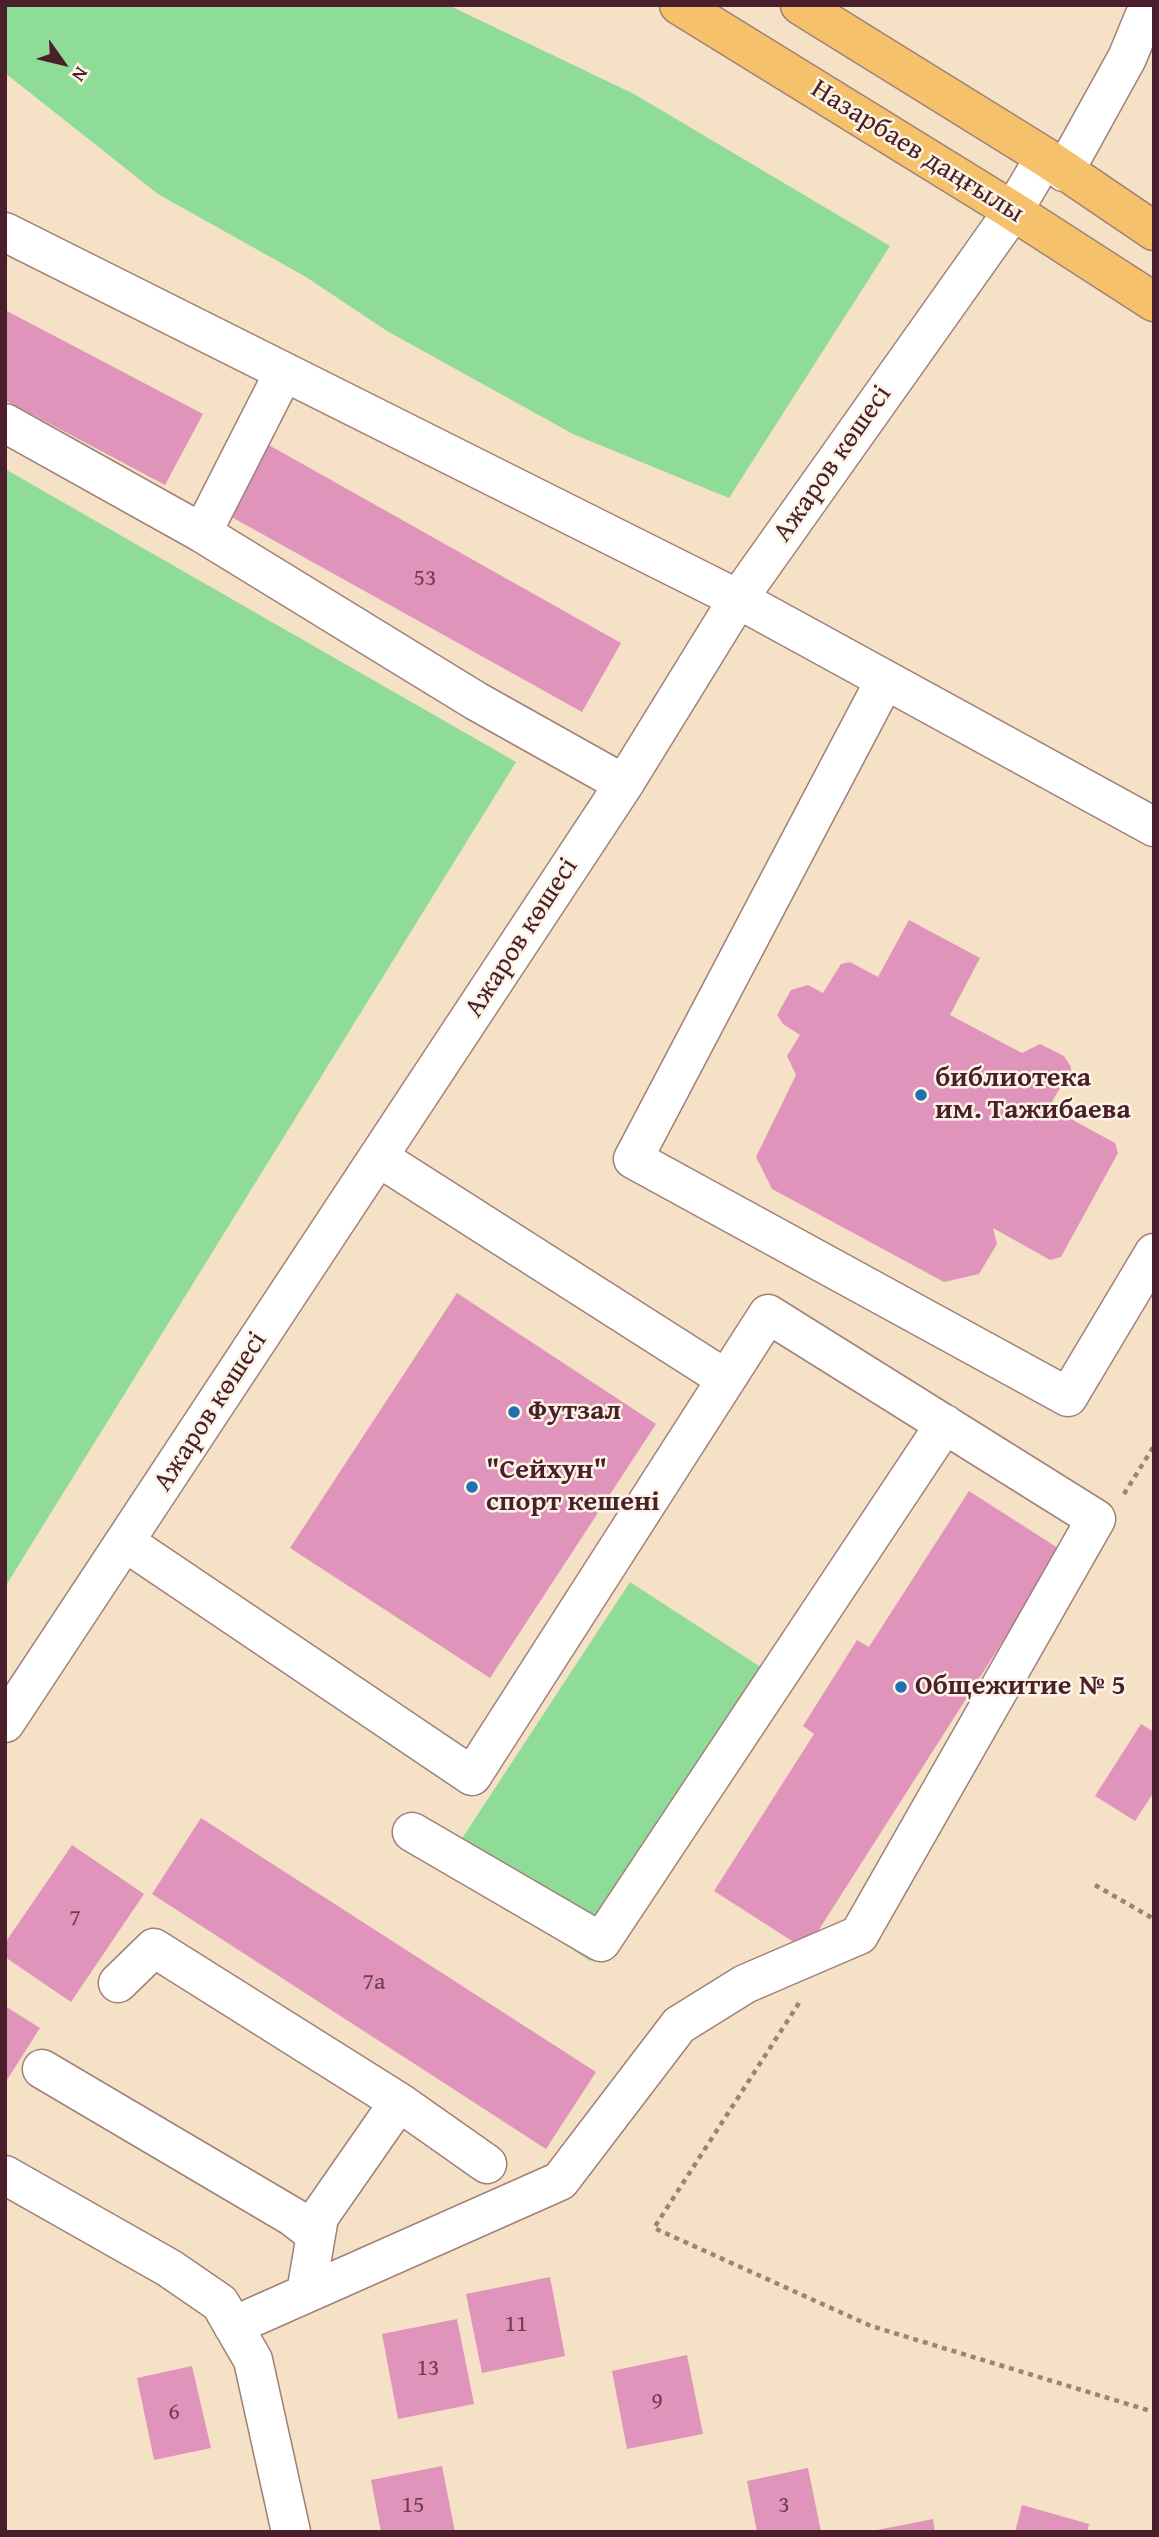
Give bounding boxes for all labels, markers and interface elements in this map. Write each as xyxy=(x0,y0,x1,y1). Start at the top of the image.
north arrow xyxy=(28,28,98,98)
text: N xyxy=(65,62,96,88)
street label: Назарбаев даңғылы xyxy=(804,73,1030,231)
street label: Ажаров көшесі xyxy=(767,379,899,549)
house number: 53 xyxy=(413,565,437,593)
street label: Ажаров көшесі xyxy=(458,852,586,1024)
place label: библиотека им. Тажибаева xyxy=(935,1062,1131,1128)
marker: библиотека им. Тажибаева xyxy=(913,1087,929,1103)
street label: Ажаров көшесі xyxy=(147,1326,275,1498)
place label: Футзал xyxy=(528,1395,621,1429)
marker: Футзал xyxy=(506,1404,522,1420)
place label: "Сейхун" спорт кешені xyxy=(486,1454,660,1520)
marker: "Сейхун" спорт кешені xyxy=(464,1479,480,1495)
place label: Общежитие № 5 xyxy=(915,1670,1126,1704)
marker: Общежитие № 5 xyxy=(893,1679,909,1695)
house number: 7 xyxy=(69,1905,81,1933)
house number: 7а xyxy=(363,1969,385,1997)
house number: 11 xyxy=(504,2311,528,2339)
house number: 13 xyxy=(416,2355,440,2383)
house number: 9 xyxy=(651,2388,663,2416)
house number: 6 xyxy=(168,2399,180,2427)
house number: 15 xyxy=(401,2492,425,2520)
house number: 3 xyxy=(778,2492,790,2520)

